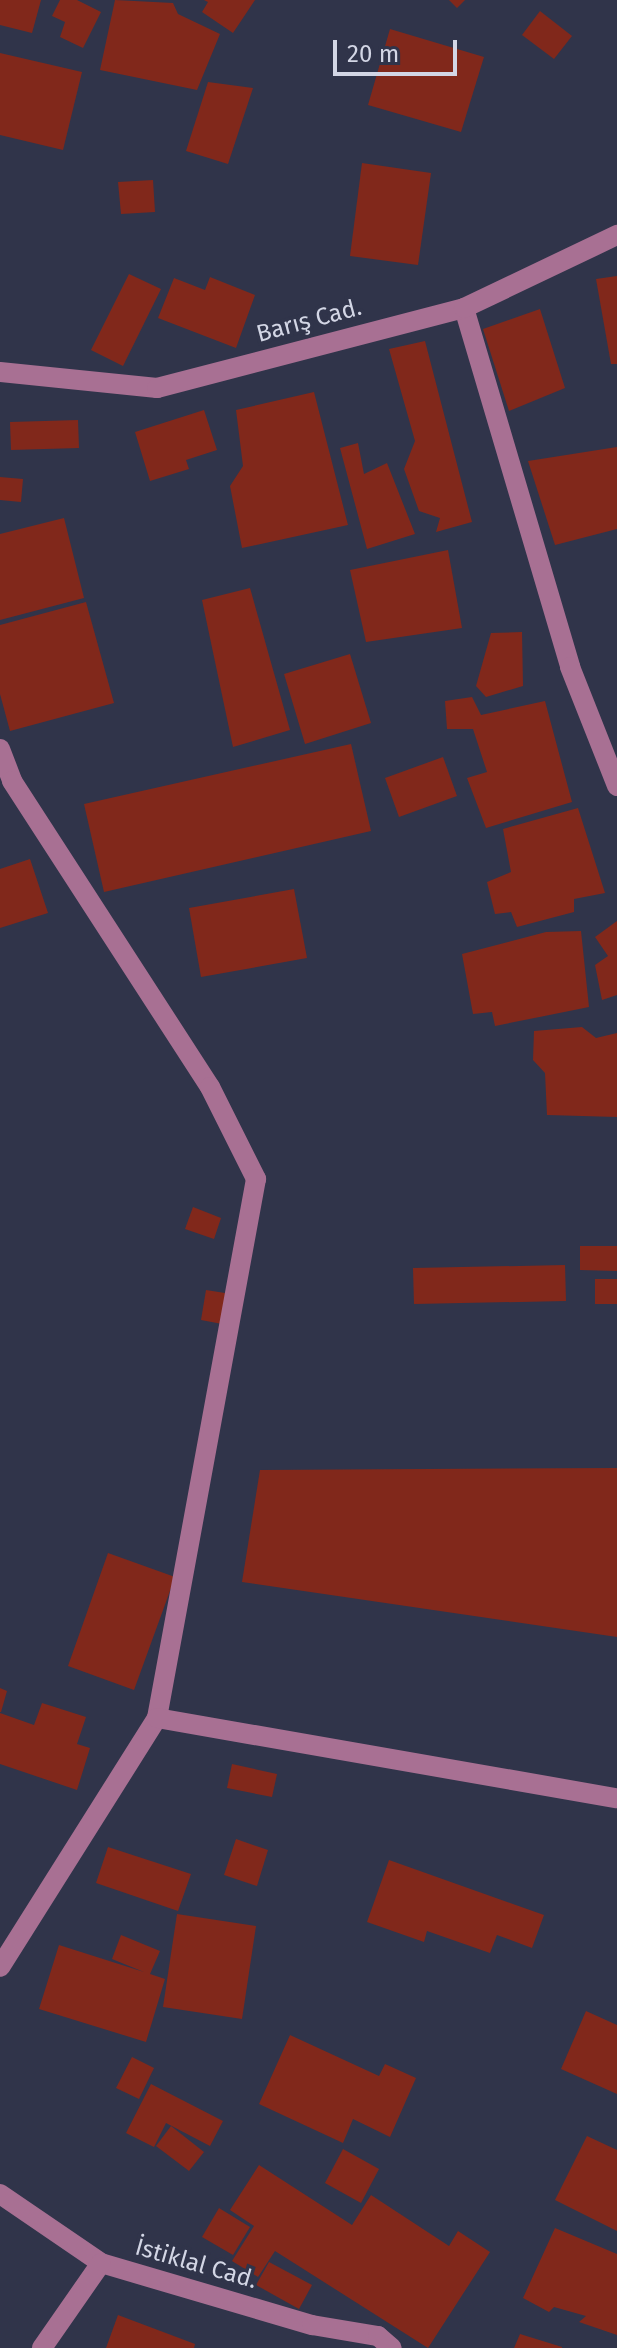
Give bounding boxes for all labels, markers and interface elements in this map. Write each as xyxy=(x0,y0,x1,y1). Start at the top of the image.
scale bar xyxy=(337,24,461,74)
text: 20 m xyxy=(347,40,399,68)
street label: Barış Cad. xyxy=(253,293,365,349)
street label: İstiklal Cad. xyxy=(132,2233,260,2295)

